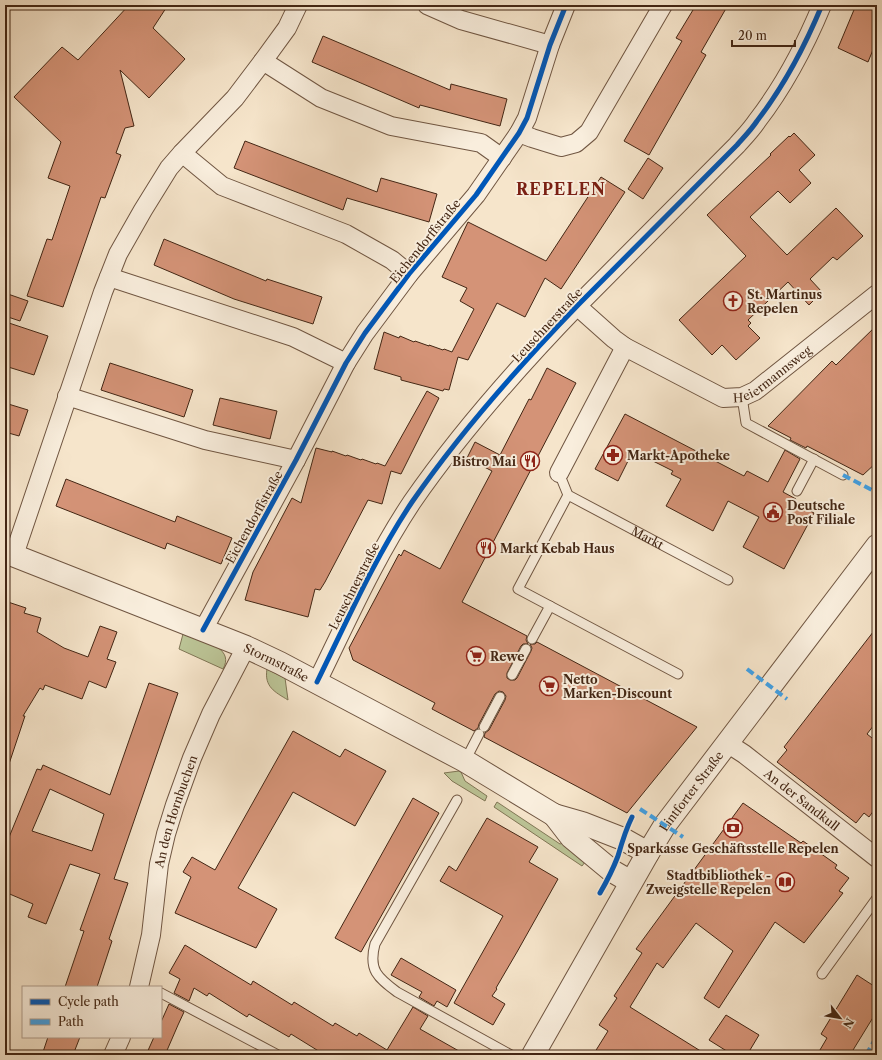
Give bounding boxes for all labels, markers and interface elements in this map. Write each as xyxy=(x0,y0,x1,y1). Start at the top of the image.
scale bar xyxy=(732,22,795,48)
text: 20 m xyxy=(738,28,767,43)
district label: REPELEN xyxy=(516,179,606,199)
street label: Eichendorffstraße xyxy=(387,196,464,286)
street label: Leuschnerstraße xyxy=(509,285,585,365)
place label: St. Martinus Repelen xyxy=(747,287,823,316)
church icon: St. Martinus Repelen xyxy=(722,290,744,312)
street label: Heiermannsweg xyxy=(733,342,814,405)
pharmacy icon: Markt-Apotheke xyxy=(602,444,624,466)
place label: Markt-Apotheke xyxy=(627,448,730,463)
restaurant icon: Bistro Mai xyxy=(519,450,541,472)
place label: Bistro Mai xyxy=(452,454,517,469)
street label: Eichendorffstraße xyxy=(222,468,286,566)
place label: Deutsche Post Filiale xyxy=(787,498,855,527)
public building icon: Deutsche Post Filiale xyxy=(762,501,784,523)
street label: Markt xyxy=(629,523,667,552)
restaurant icon: Markt Kebab Haus xyxy=(475,537,497,559)
street label: Leuschnerstraße xyxy=(326,540,383,632)
place label: Markt Kebab Haus xyxy=(500,541,615,556)
street label: Stormstraße xyxy=(241,640,312,685)
supermarket icon: Rewe xyxy=(465,645,487,667)
place label: Rewe xyxy=(490,649,525,664)
place label: Netto Marken-Discount xyxy=(563,672,672,701)
supermarket icon: Netto Marken-Discount xyxy=(538,675,560,697)
street label: Lintforter Straße xyxy=(656,748,726,834)
street label: An den Hornbuchen xyxy=(151,753,200,870)
street label: An der Sandkull xyxy=(761,765,843,834)
bank icon: Sparkasse Geschäftsstelle Repelen xyxy=(722,817,744,839)
place label: Sparkasse Geschäftsstelle Repelen xyxy=(627,841,840,856)
place label: Stadtbibliothek - Zweigstelle Repelen xyxy=(646,868,772,897)
library icon: Stadtbibliothek - Zweigstelle Repelen xyxy=(774,871,796,893)
legend xyxy=(22,986,162,1038)
text: Cycle path xyxy=(58,994,119,1009)
north arrow xyxy=(820,998,860,1038)
text: Path xyxy=(58,1014,84,1029)
text: N xyxy=(840,1015,857,1031)

